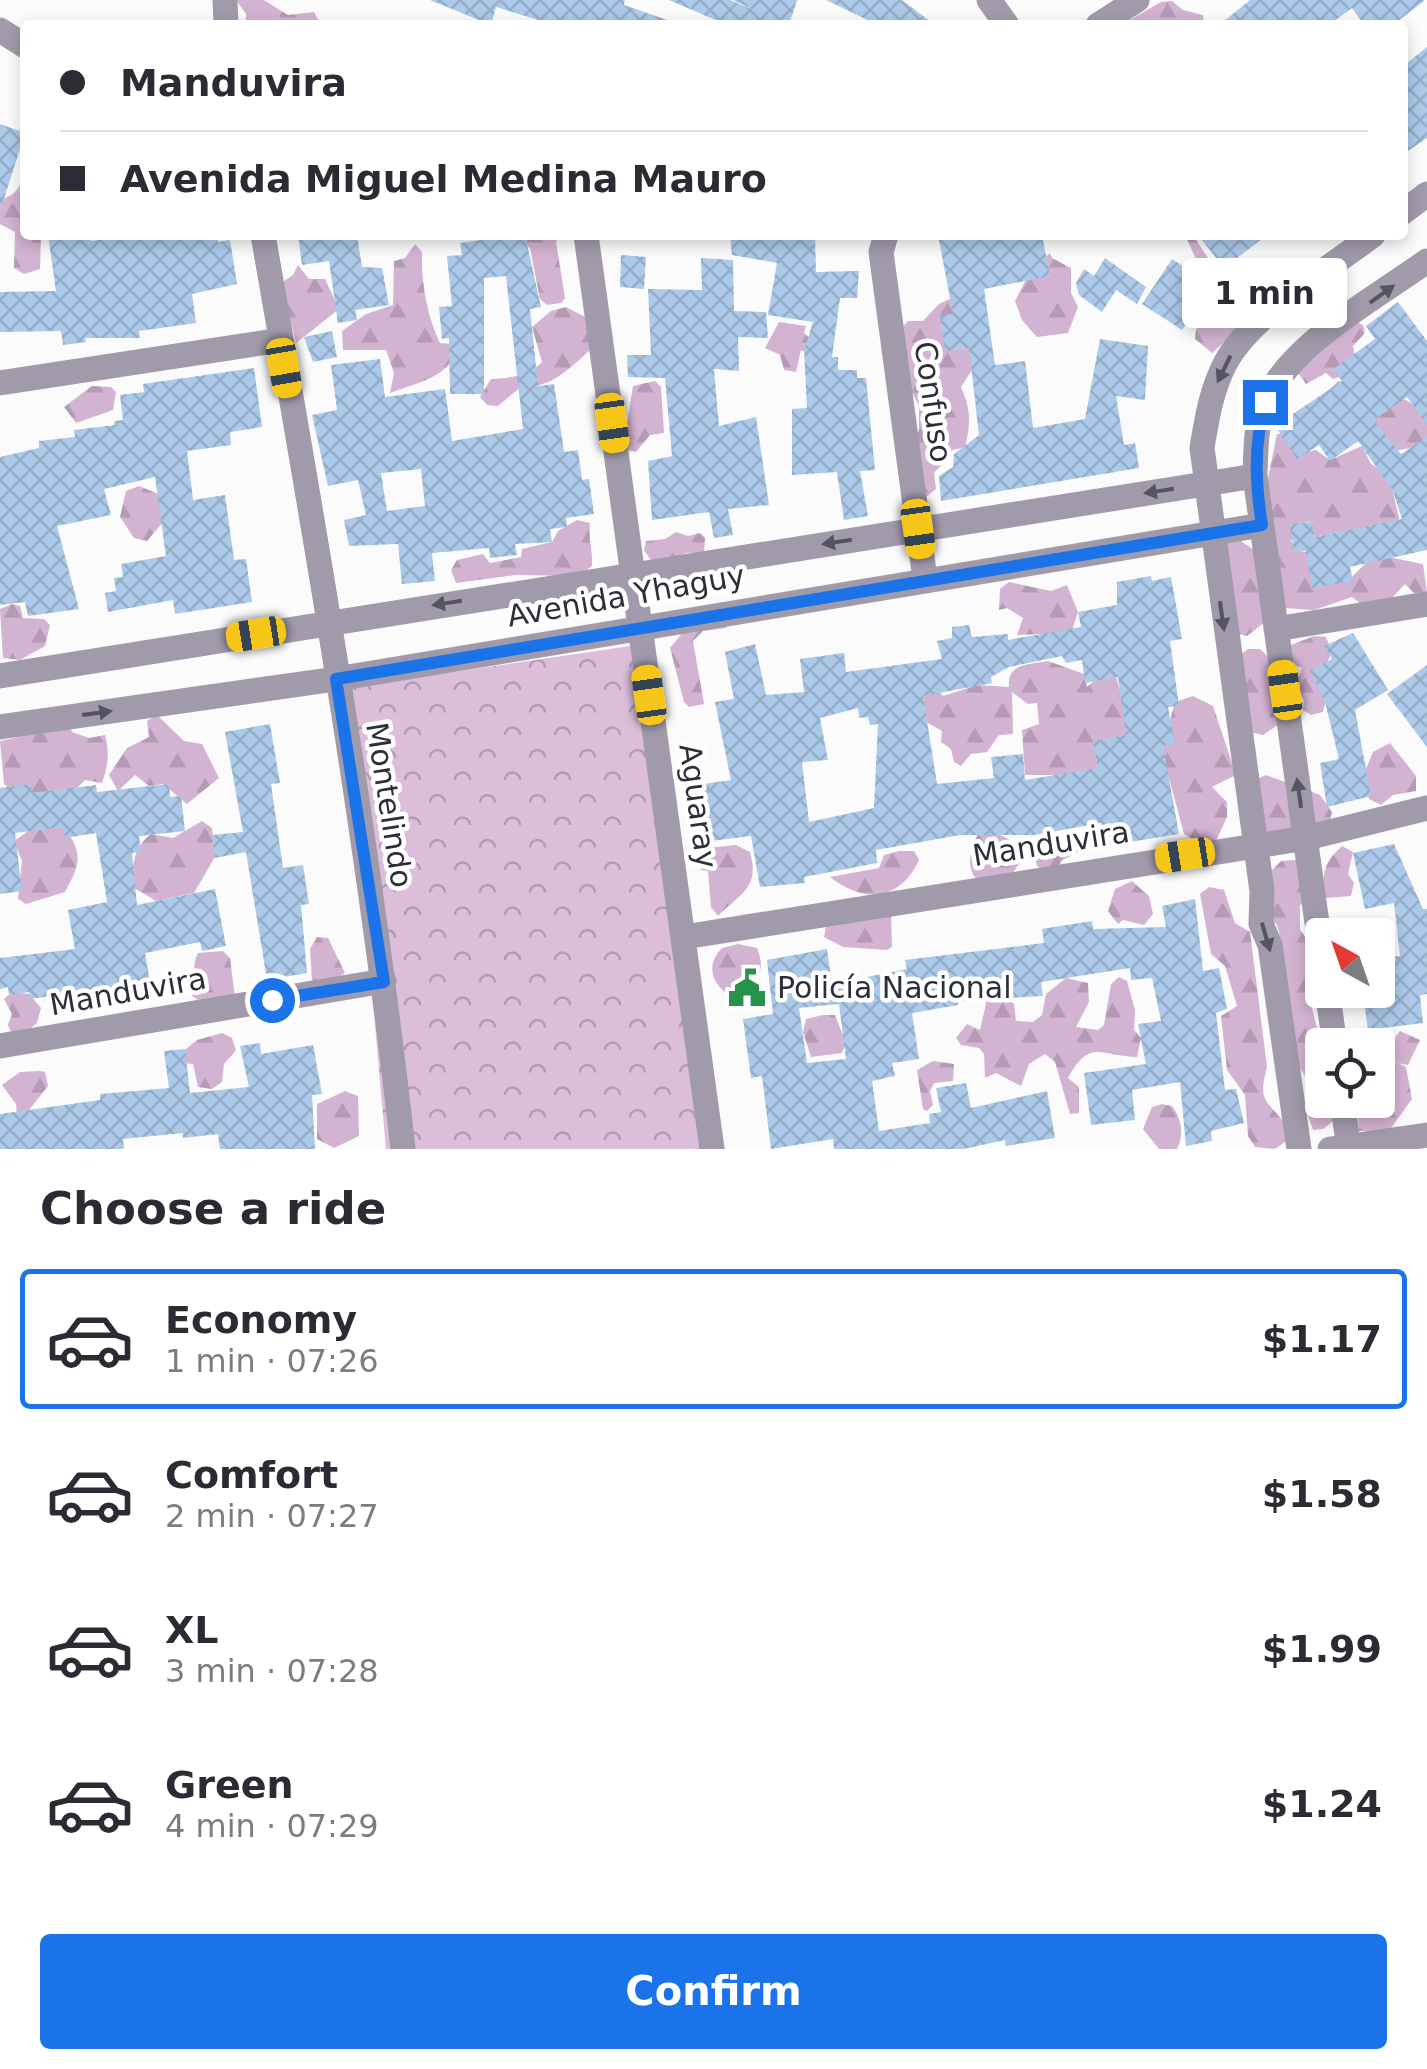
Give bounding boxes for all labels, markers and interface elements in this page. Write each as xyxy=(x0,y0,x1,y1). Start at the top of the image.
text: Manduvira xyxy=(120,61,347,105)
text: Avenida Miguel Medina Mauro xyxy=(120,157,767,201)
callout: 1 min xyxy=(1182,257,1348,327)
text: 1 min xyxy=(1214,274,1315,312)
one-way arrow xyxy=(1369,284,1395,304)
car xyxy=(264,336,304,400)
street label: Confuso xyxy=(908,339,959,465)
one-way arrow xyxy=(1216,355,1233,384)
route end xyxy=(1243,380,1288,425)
car xyxy=(593,391,631,455)
one-way arrow xyxy=(1142,484,1174,500)
car xyxy=(899,497,937,561)
one-way arrow xyxy=(821,534,853,550)
street label: Avenida Yhaguy xyxy=(504,557,748,634)
one-way arrow xyxy=(431,596,463,611)
one-way arrow xyxy=(1215,600,1231,632)
car xyxy=(224,614,288,654)
car xyxy=(1266,658,1304,722)
car xyxy=(630,663,668,727)
one-way arrow xyxy=(81,705,113,721)
street label: Montelindo xyxy=(359,720,420,890)
street label: Aguaray xyxy=(672,741,725,870)
one-way arrow xyxy=(1291,776,1307,808)
street label: Manduvira xyxy=(970,814,1132,873)
car xyxy=(1153,835,1217,875)
north arrow xyxy=(1305,918,1395,1008)
map controls xyxy=(1305,918,1395,1118)
one-way arrow xyxy=(1259,922,1274,953)
street label: Manduvira xyxy=(47,961,209,1022)
public building icon: Policía Nacional xyxy=(726,967,768,1009)
place label: Policía Nacional xyxy=(777,970,1012,1005)
route start xyxy=(250,978,295,1023)
button: locate xyxy=(1305,1028,1395,1118)
text: Choose a ride xyxy=(40,1182,386,1235)
icon: car xyxy=(45,1294,135,1384)
text: Economy xyxy=(165,1298,357,1342)
text: $1.17 xyxy=(1262,1317,1382,1361)
text: 1 min · 07:26 xyxy=(165,1342,379,1380)
icon: car xyxy=(45,1449,135,1539)
text: Comfort xyxy=(165,1453,338,1497)
text: $1.58 xyxy=(1262,1472,1382,1516)
text: 2 min · 07:27 xyxy=(165,1497,379,1535)
icon: car xyxy=(45,1604,135,1694)
text: XL xyxy=(165,1608,219,1652)
text: $1.99 xyxy=(1262,1627,1382,1671)
text: 3 min · 07:28 xyxy=(165,1652,379,1690)
icon: car xyxy=(45,1759,135,1849)
text: Green xyxy=(165,1763,294,1807)
text: $1.24 xyxy=(1262,1782,1382,1826)
text: 4 min · 07:29 xyxy=(165,1807,379,1845)
button: Confirm xyxy=(40,1934,1387,2049)

